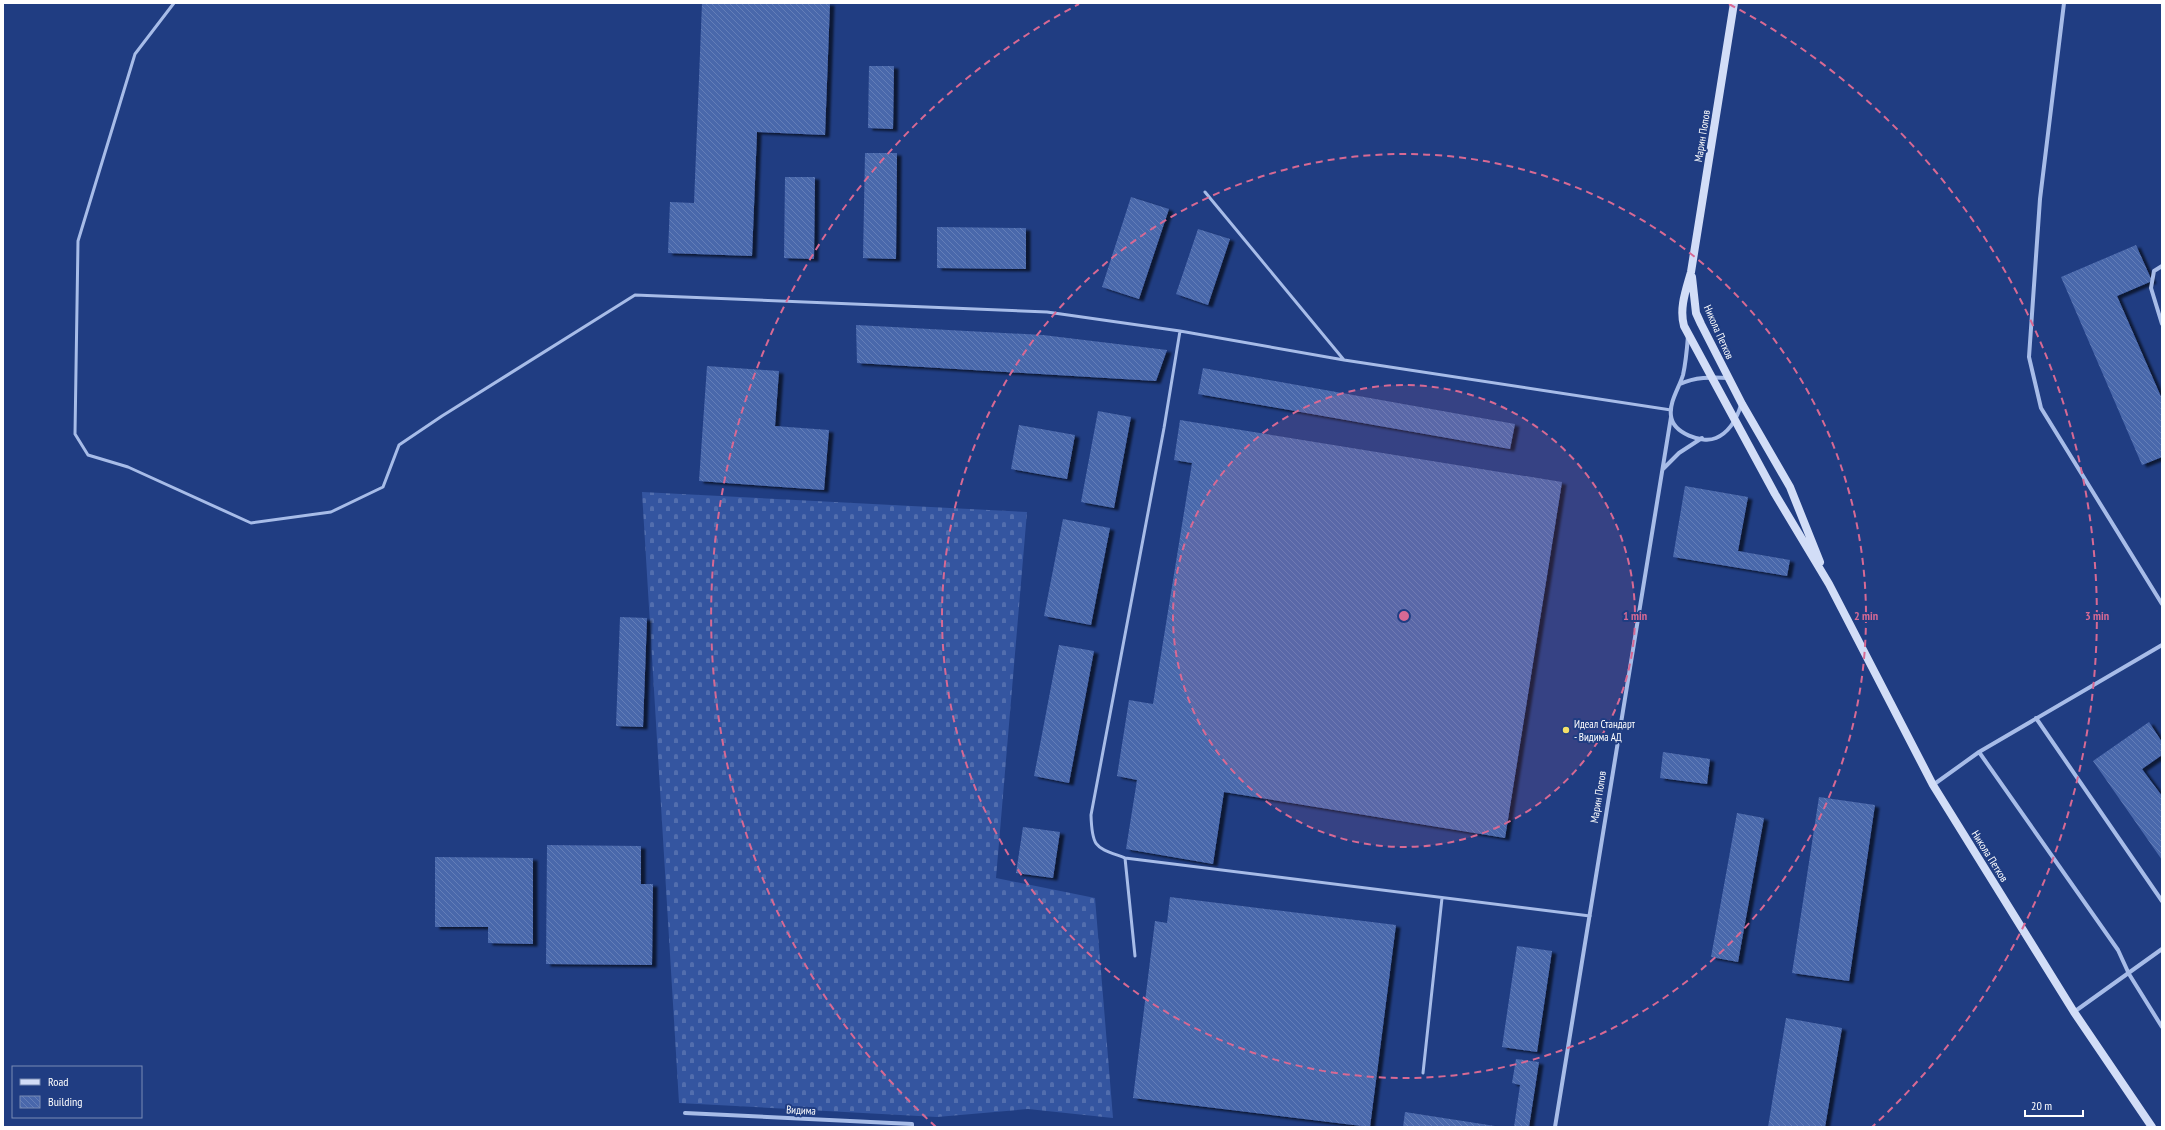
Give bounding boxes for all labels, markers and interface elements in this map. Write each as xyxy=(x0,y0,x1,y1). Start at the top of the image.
street label: Марин Попов xyxy=(1691,108,1713,163)
street label: Никола Петков xyxy=(1701,303,1737,362)
text: 1 min xyxy=(1623,608,1647,623)
text: 2 min xyxy=(1854,608,1878,623)
text: 3 min xyxy=(2085,608,2109,623)
centre of rings xyxy=(1397,609,1411,623)
place label: Идеал Стандарт - Видима АД xyxy=(1574,717,1636,744)
marker: Идеал Стандарт - Видима АД xyxy=(1561,725,1571,735)
street label: Марин Попов xyxy=(1587,769,1609,824)
street label: Никола Петков xyxy=(1969,828,2012,885)
legend xyxy=(12,1066,142,1118)
text: Road xyxy=(48,1074,68,1089)
scale bar xyxy=(2025,1092,2083,1118)
text: Building xyxy=(48,1094,83,1109)
text: 20 m xyxy=(2031,1098,2052,1113)
street label: Видима xyxy=(786,1102,816,1118)

